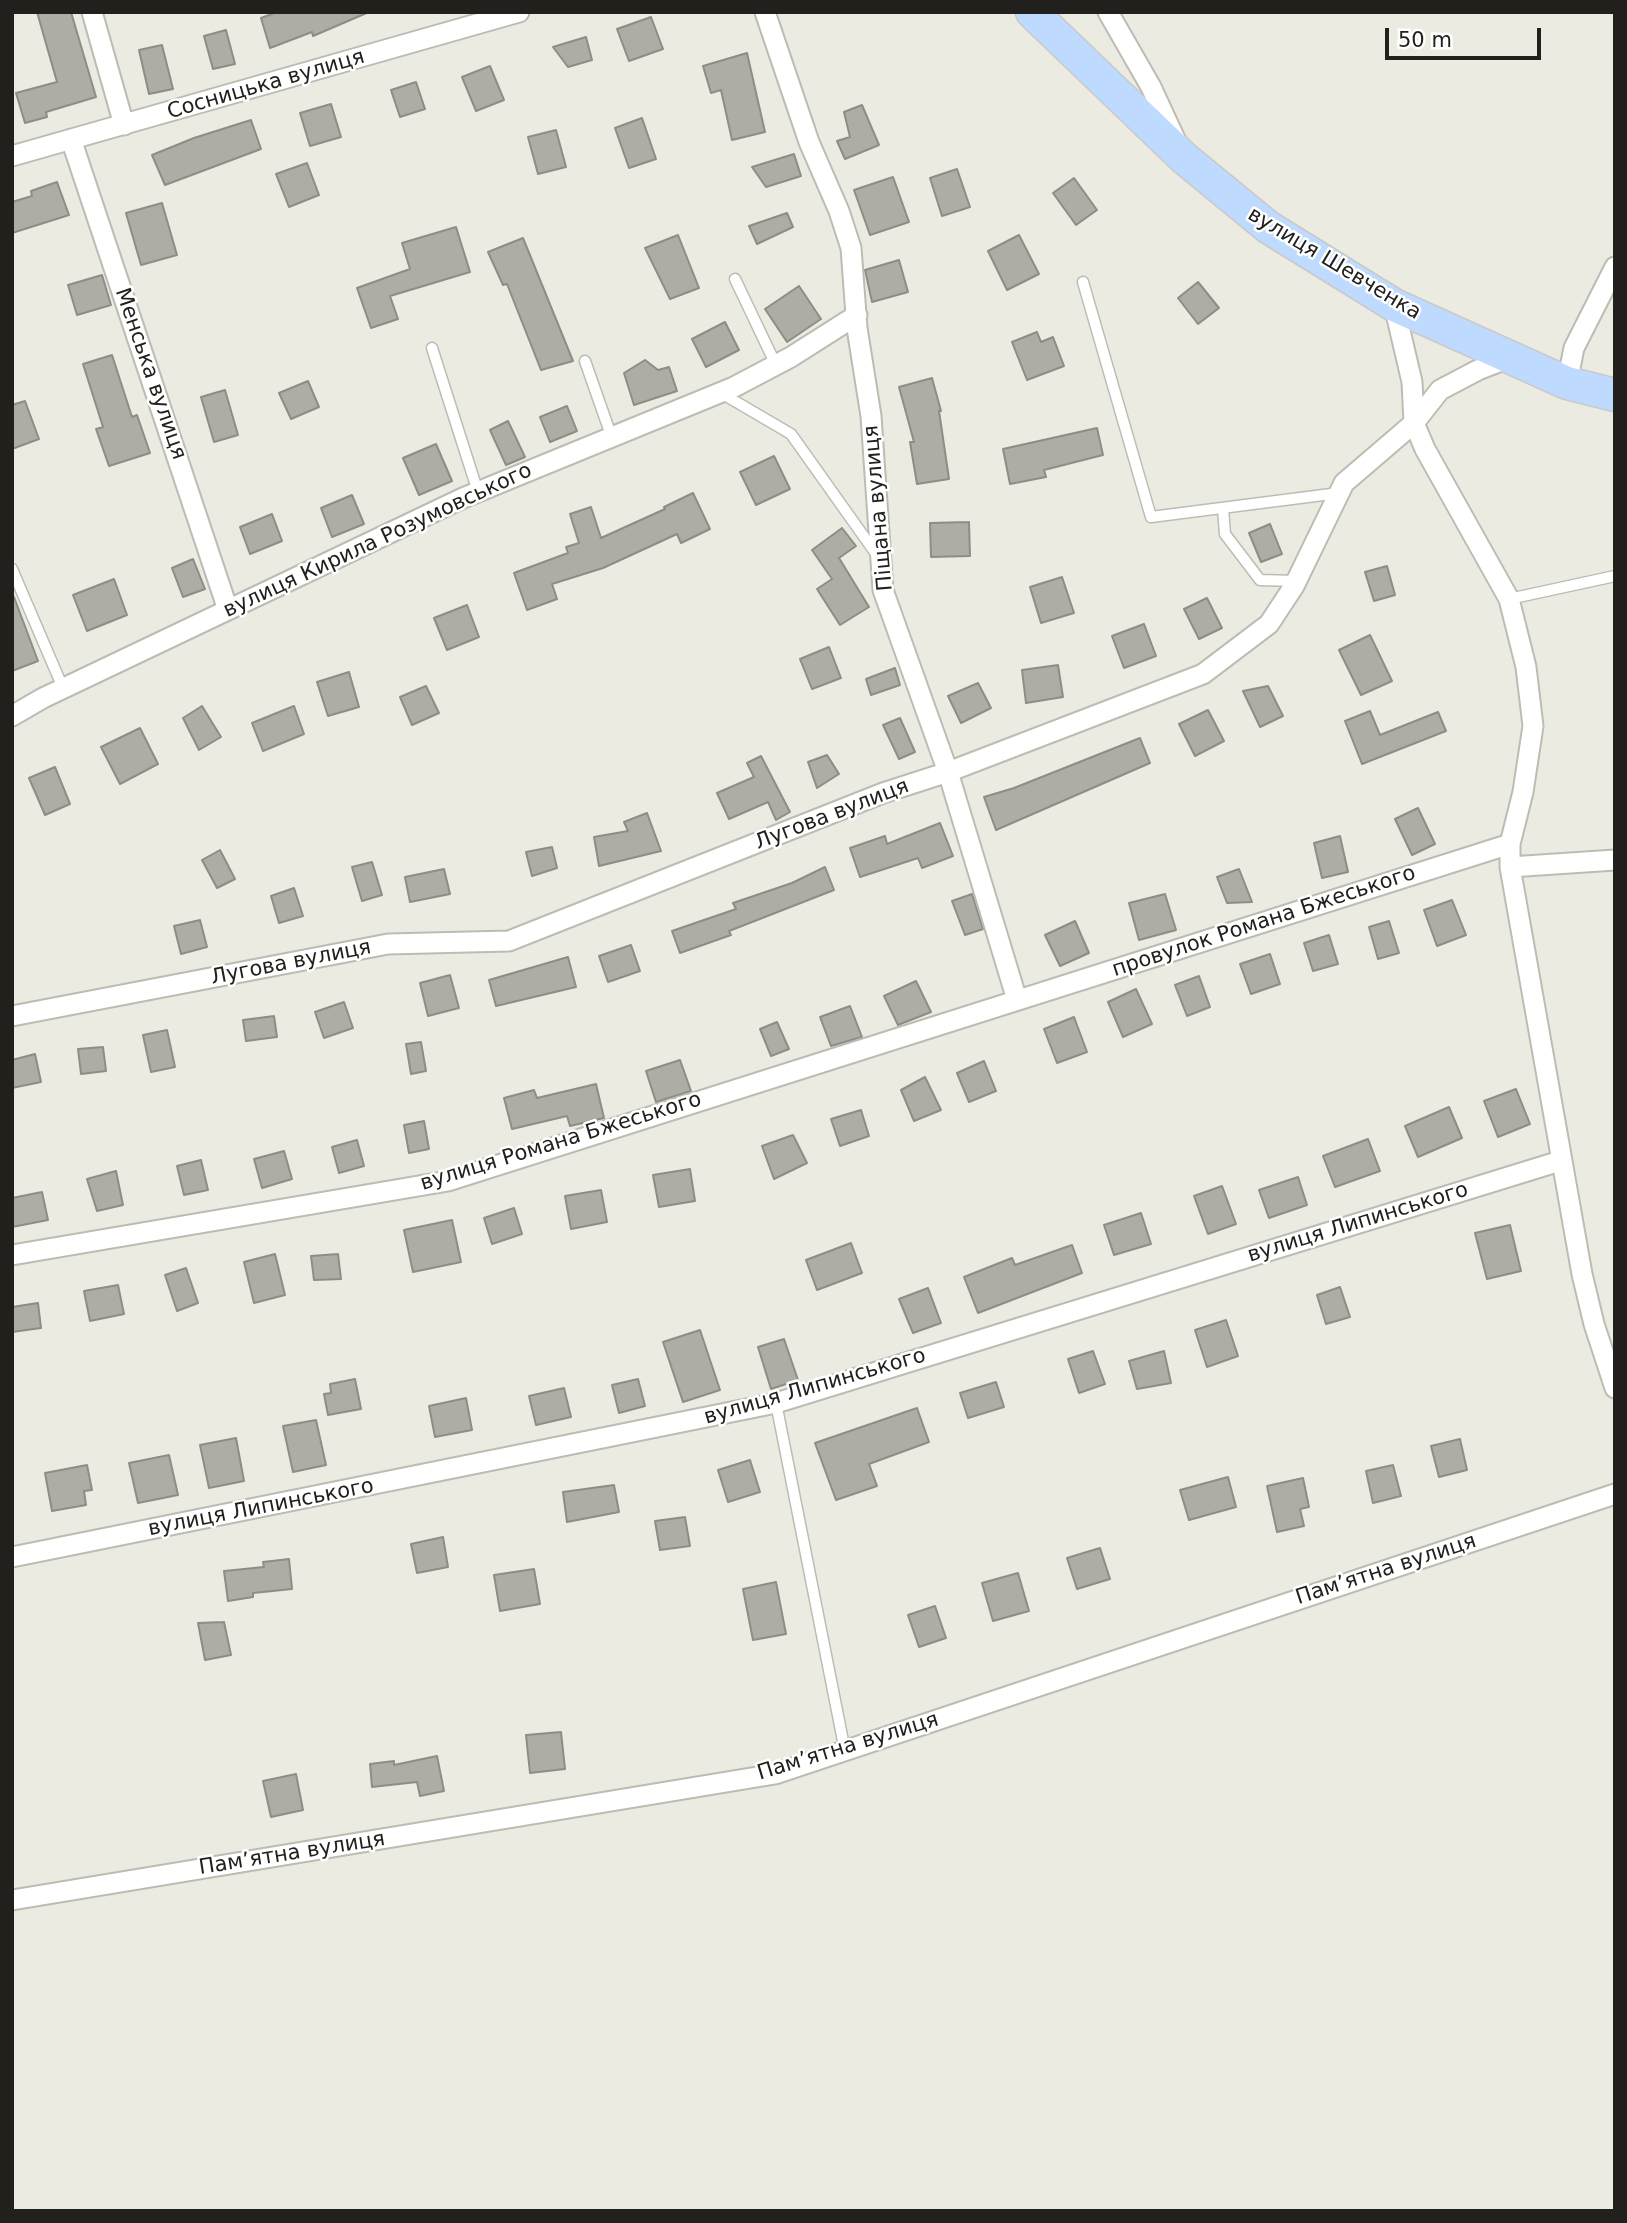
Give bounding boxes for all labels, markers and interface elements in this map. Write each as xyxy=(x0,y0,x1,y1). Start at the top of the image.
scale bar xyxy=(1389,14,1545,58)
text: 50 m xyxy=(1398,28,1452,52)
street label: Сосницька вулиця xyxy=(164,45,368,125)
street label: вулиця Шевченка xyxy=(1243,202,1425,326)
street label: Менська вулиця xyxy=(109,285,191,463)
street label: Піщана вулиця xyxy=(859,424,899,592)
street label: вулиця Кирила Розумовського xyxy=(220,458,536,624)
street label: Лугова вулиця xyxy=(751,774,913,856)
street label: провулок Романа Бжеського xyxy=(1109,861,1419,983)
street label: Лугова вулиця xyxy=(209,935,373,991)
street label: вулиця Романа Бжеського xyxy=(417,1087,705,1197)
street label: вулиця Липинського xyxy=(1245,1177,1471,1269)
street label: вулиця Липинського xyxy=(701,1343,929,1431)
street label: вулиця Липинського xyxy=(146,1474,376,1542)
street label: Памʼятна вулиця xyxy=(1293,1529,1479,1611)
street label: Памʼятна вулиця xyxy=(754,1707,942,1787)
street label: Памʼятна вулиця xyxy=(197,1827,387,1881)

